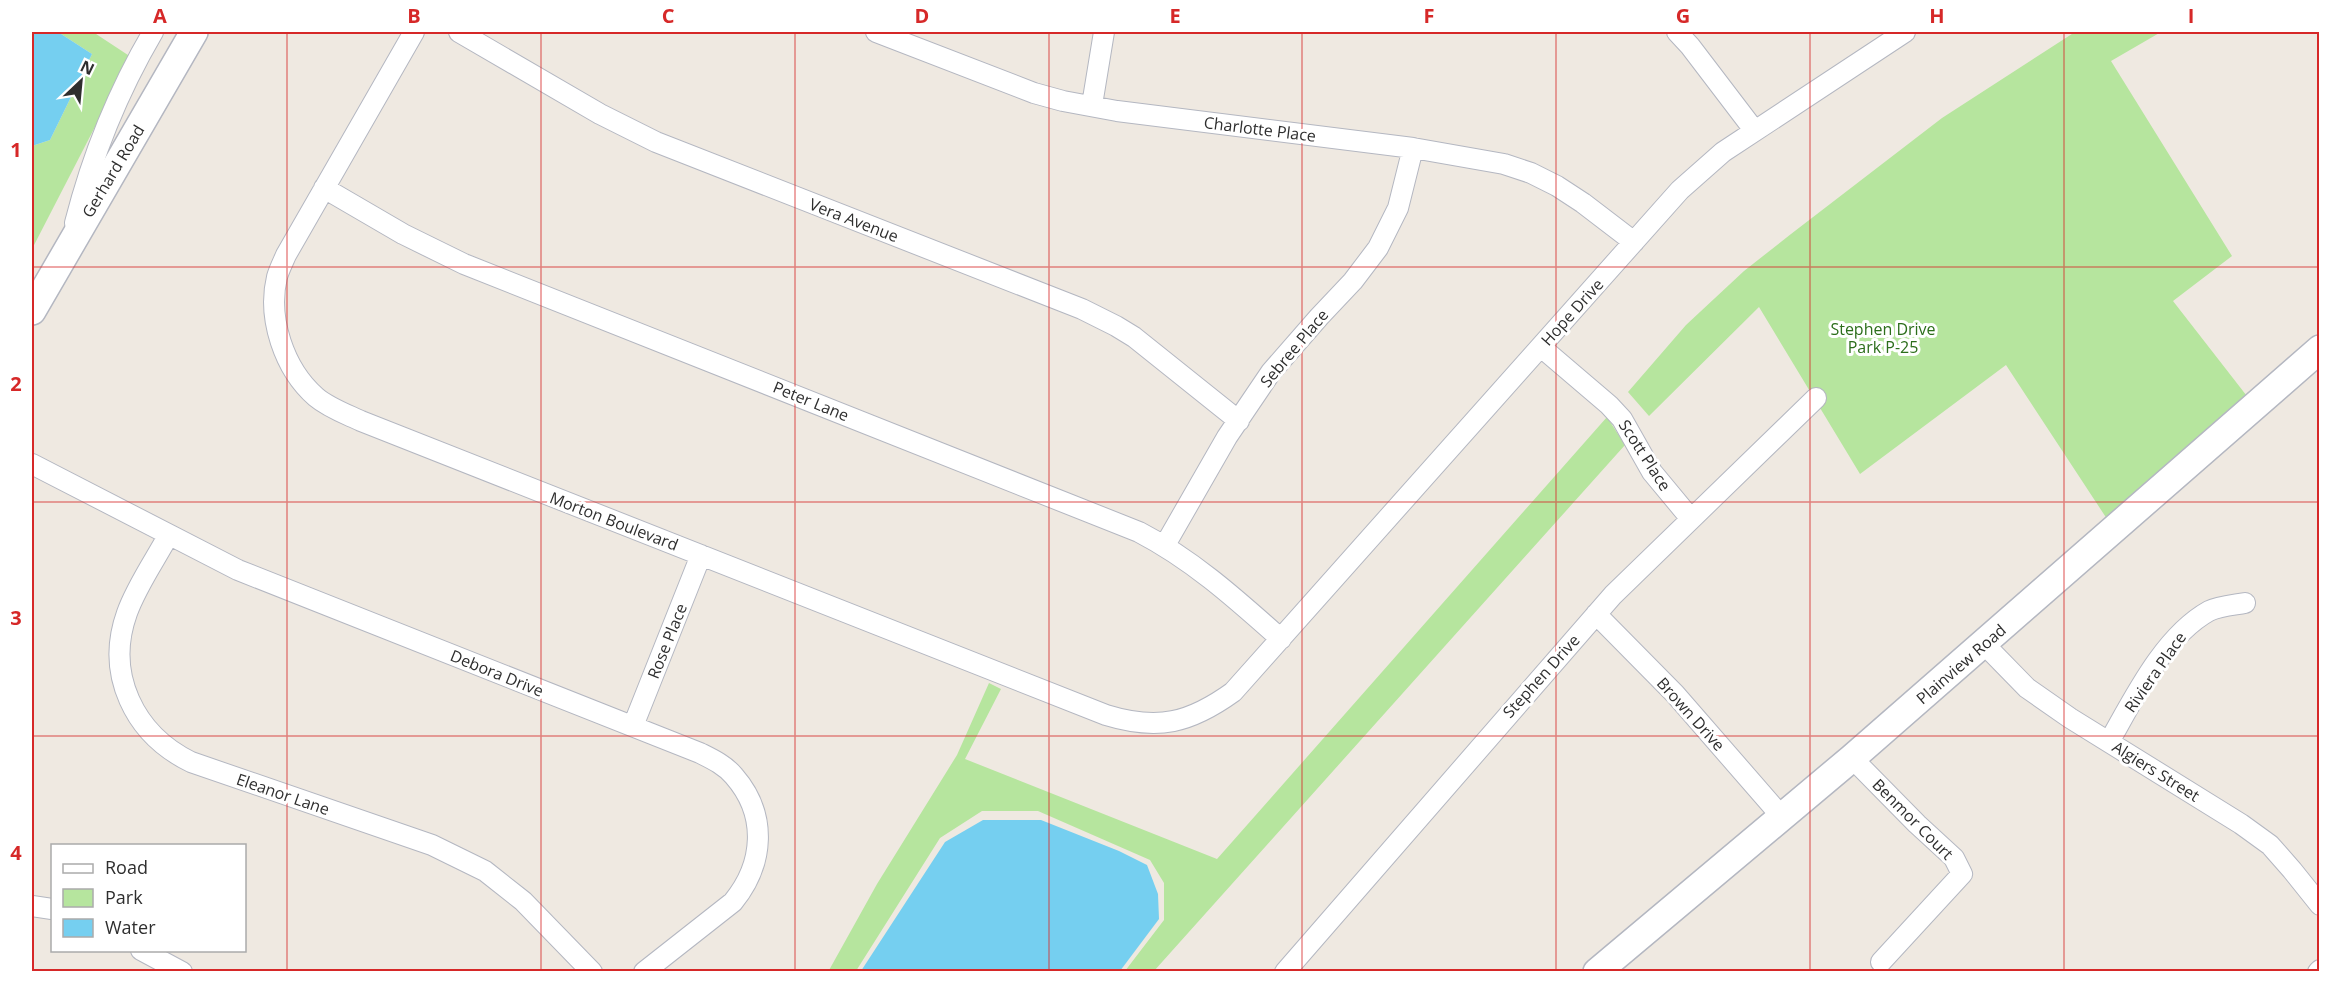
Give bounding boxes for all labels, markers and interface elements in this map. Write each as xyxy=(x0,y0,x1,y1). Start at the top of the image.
text: A xyxy=(153,2,167,29)
text: B xyxy=(407,2,421,29)
text: C xyxy=(662,2,675,29)
text: D xyxy=(915,2,929,29)
text: E xyxy=(1169,2,1181,29)
text: F xyxy=(1424,2,1434,29)
text: G xyxy=(1676,2,1690,29)
text: H xyxy=(1929,2,1945,29)
text: I xyxy=(2188,2,2194,29)
north arrow xyxy=(51,51,111,111)
text: N xyxy=(77,55,98,80)
street label: Charlotte Place xyxy=(1203,111,1317,147)
street label: Gerhard Road xyxy=(77,121,149,221)
text: 1 xyxy=(10,136,22,163)
street label: Vera Avenue xyxy=(806,193,902,247)
street label: Hope Drive xyxy=(1536,274,1608,350)
street label: Sebree Place xyxy=(1255,304,1333,392)
park label: Stephen Drive Park P-25 xyxy=(1830,318,1936,358)
text: 2 xyxy=(10,370,22,397)
street label: Peter Lane xyxy=(770,376,852,426)
street label: Scott Place xyxy=(1614,415,1676,495)
street label: Morton Boulevard xyxy=(547,486,681,556)
street label: Rose Place xyxy=(642,600,692,682)
text: 3 xyxy=(10,604,22,631)
street label: Plainview Road xyxy=(1911,619,2011,709)
street label: Riviera Place xyxy=(2119,627,2191,717)
street label: Stephen Drive xyxy=(1498,630,1584,722)
street label: Debora Drive xyxy=(447,644,547,702)
street label: Brown Drive xyxy=(1652,672,1730,756)
street label: Algiers Street xyxy=(2108,735,2204,807)
street label: Eleanor Lane xyxy=(234,768,332,820)
street label: Benmor Court xyxy=(1868,774,1958,864)
text: 4 xyxy=(10,839,22,866)
legend xyxy=(51,844,246,952)
text: Road xyxy=(105,855,148,879)
text: Park xyxy=(105,885,143,909)
text: Water xyxy=(105,915,156,939)

